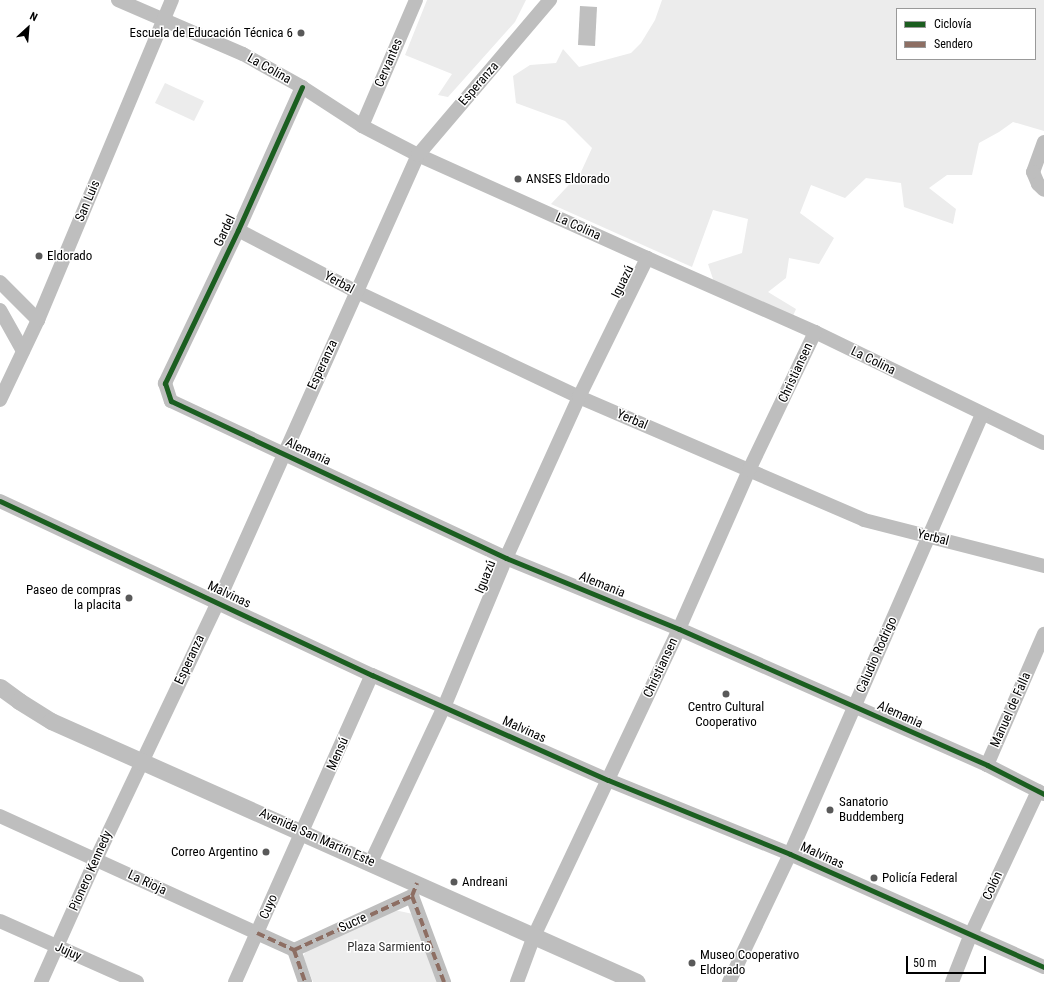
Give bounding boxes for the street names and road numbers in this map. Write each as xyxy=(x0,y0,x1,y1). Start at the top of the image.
street label: Cervantes xyxy=(372,36,406,90)
street label: La Colina xyxy=(244,51,294,87)
street label: Esperanza xyxy=(456,59,502,109)
street label: San Luis xyxy=(72,178,104,224)
street label: La Colina xyxy=(553,210,603,244)
street label: Gardel xyxy=(211,213,239,249)
street label: Iguazú xyxy=(609,263,637,301)
street label: Yerbal xyxy=(321,269,357,297)
street label: Esperanza xyxy=(305,338,341,392)
street label: Christiansen xyxy=(775,341,817,405)
street label: La Colina xyxy=(848,344,898,378)
street label: Yerbal xyxy=(614,407,650,433)
street label: Alemania xyxy=(283,435,333,469)
street label: Yerbal xyxy=(916,527,950,549)
street label: Iguazú xyxy=(472,558,500,596)
street label: Alemania xyxy=(577,569,627,601)
street label: Malvinas xyxy=(205,578,253,612)
street label: Caludio Rodrigo xyxy=(853,615,901,695)
street label: Esperanza xyxy=(172,633,208,687)
street label: Christiansen xyxy=(640,636,682,700)
street label: Manuel de Falla xyxy=(987,670,1035,750)
street label: Alemania xyxy=(875,698,925,732)
street label: Malvinas xyxy=(500,714,548,746)
street label: Mensú xyxy=(324,735,352,773)
street label: Avenida San Martín Este xyxy=(257,805,377,871)
street label: Pionero Kennedy xyxy=(66,829,116,913)
street label: Malvinas xyxy=(798,840,846,872)
street label: La Rioja xyxy=(125,867,169,899)
street label: Colón xyxy=(980,869,1006,903)
street label: Cuyo xyxy=(257,892,281,922)
street label: Sucre xyxy=(337,910,369,936)
street label: Jujuy xyxy=(52,939,84,965)

